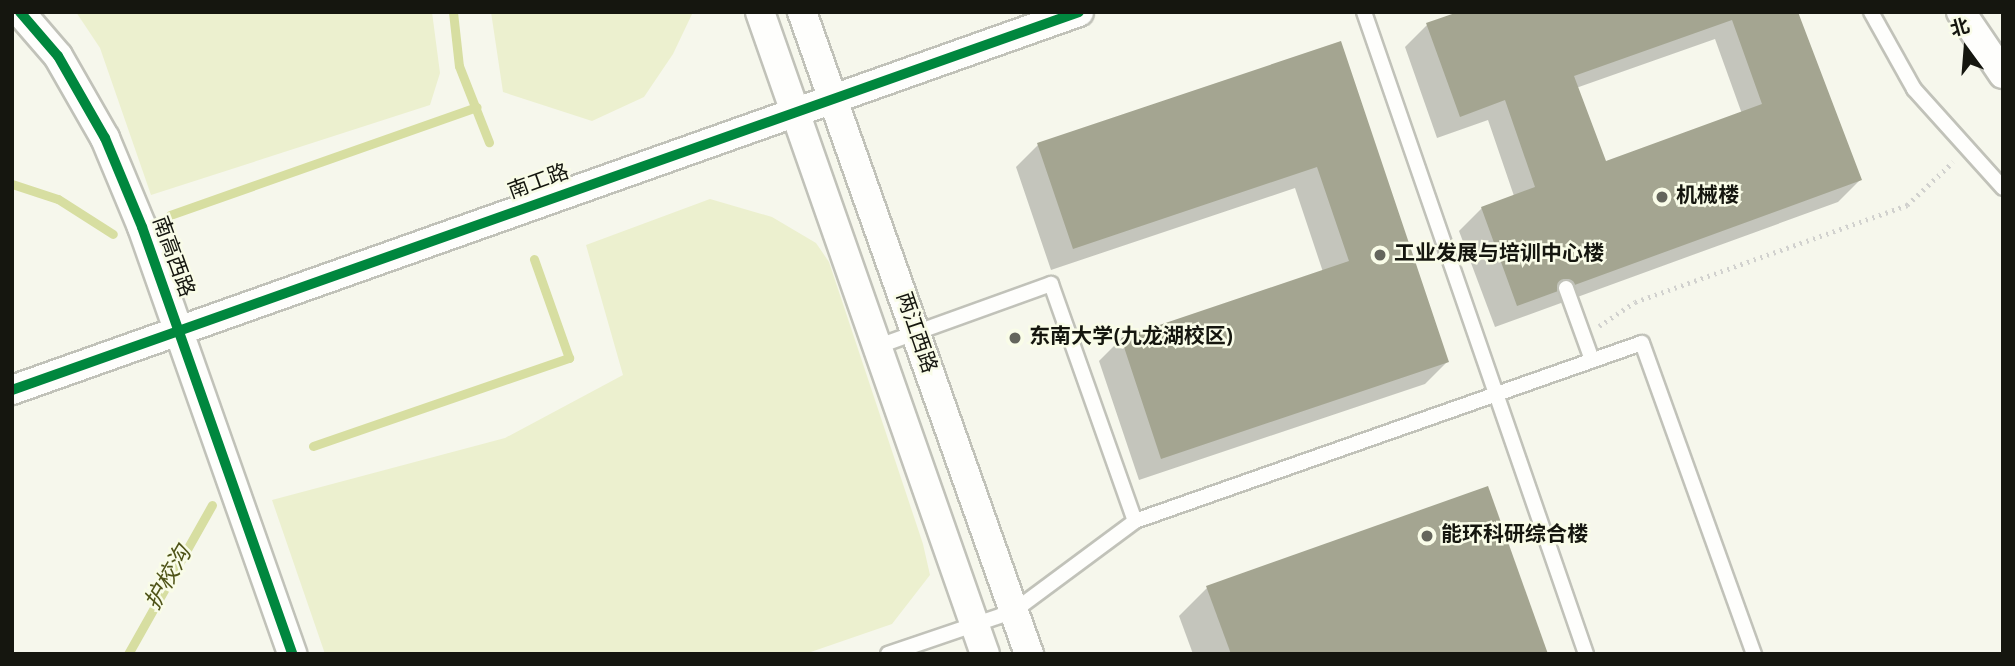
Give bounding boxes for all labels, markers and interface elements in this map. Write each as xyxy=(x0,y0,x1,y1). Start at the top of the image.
north arrow xyxy=(1931,14,2001,84)
text: 北 xyxy=(1948,15,1973,43)
street label: 南工路 xyxy=(505,160,573,206)
place label: 机械楼 xyxy=(1676,184,1739,210)
marker: 机械楼 xyxy=(1654,189,1670,205)
street label: 南高西路 xyxy=(146,213,198,301)
place label: 工业发展与培训中心楼 xyxy=(1394,242,1604,268)
marker: 工业发展与培训中心楼 xyxy=(1372,247,1388,263)
street label: 两江西路 xyxy=(889,289,941,377)
place label: 东南大学(九龙湖校区) xyxy=(1029,325,1234,351)
marker: 东南大学(九龙湖校区) xyxy=(1007,330,1023,346)
place label: 能环科研综合楼 xyxy=(1441,523,1588,549)
marker: 能环科研综合楼 xyxy=(1419,528,1435,544)
water label: 护校沟 xyxy=(141,542,199,616)

